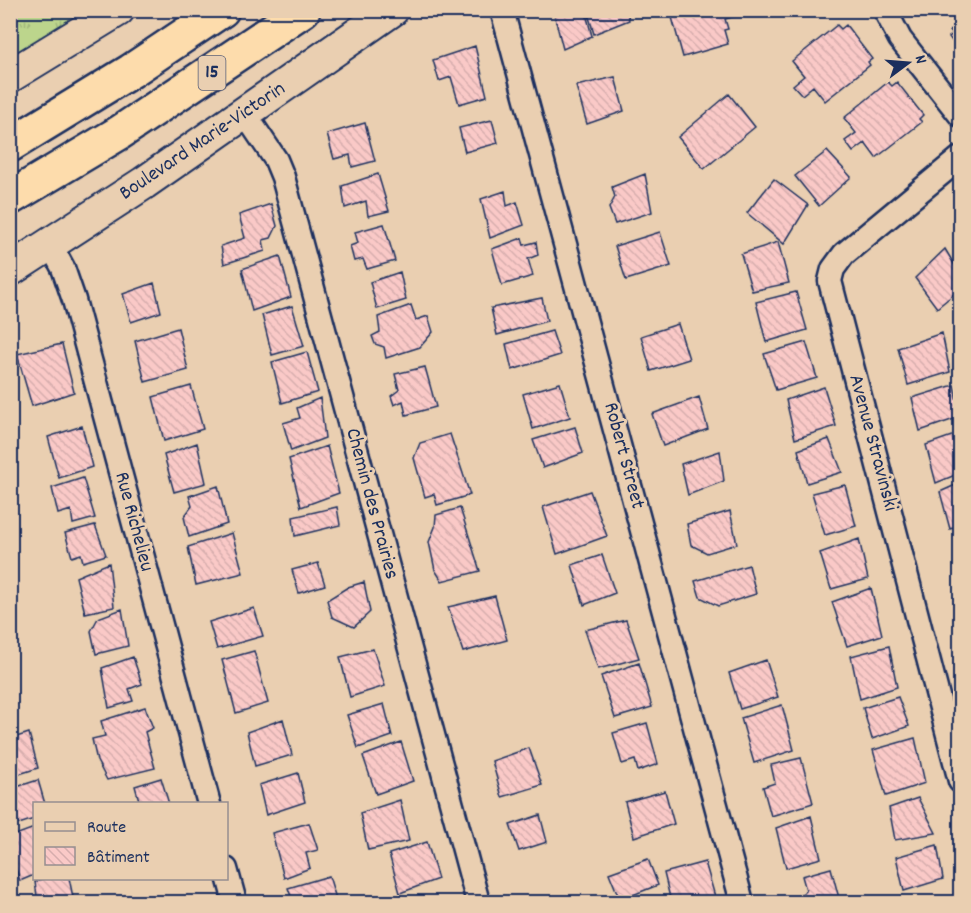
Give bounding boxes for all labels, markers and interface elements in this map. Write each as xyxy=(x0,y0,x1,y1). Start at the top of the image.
north arrow xyxy=(878,33,938,93)
text: N xyxy=(908,53,932,67)
road number: 15 xyxy=(198,56,226,90)
street label: Boulevard Marie-Victorin xyxy=(114,75,292,209)
street label: Avenue Stravinski xyxy=(839,371,905,515)
street label: Robert Street xyxy=(594,399,652,513)
street label: Chemin des Prairies xyxy=(336,425,406,583)
street label: Rue Richelieu xyxy=(105,469,161,575)
legend xyxy=(33,802,228,880)
text: Route xyxy=(87,816,126,841)
text: Bâtiment xyxy=(87,846,150,871)

